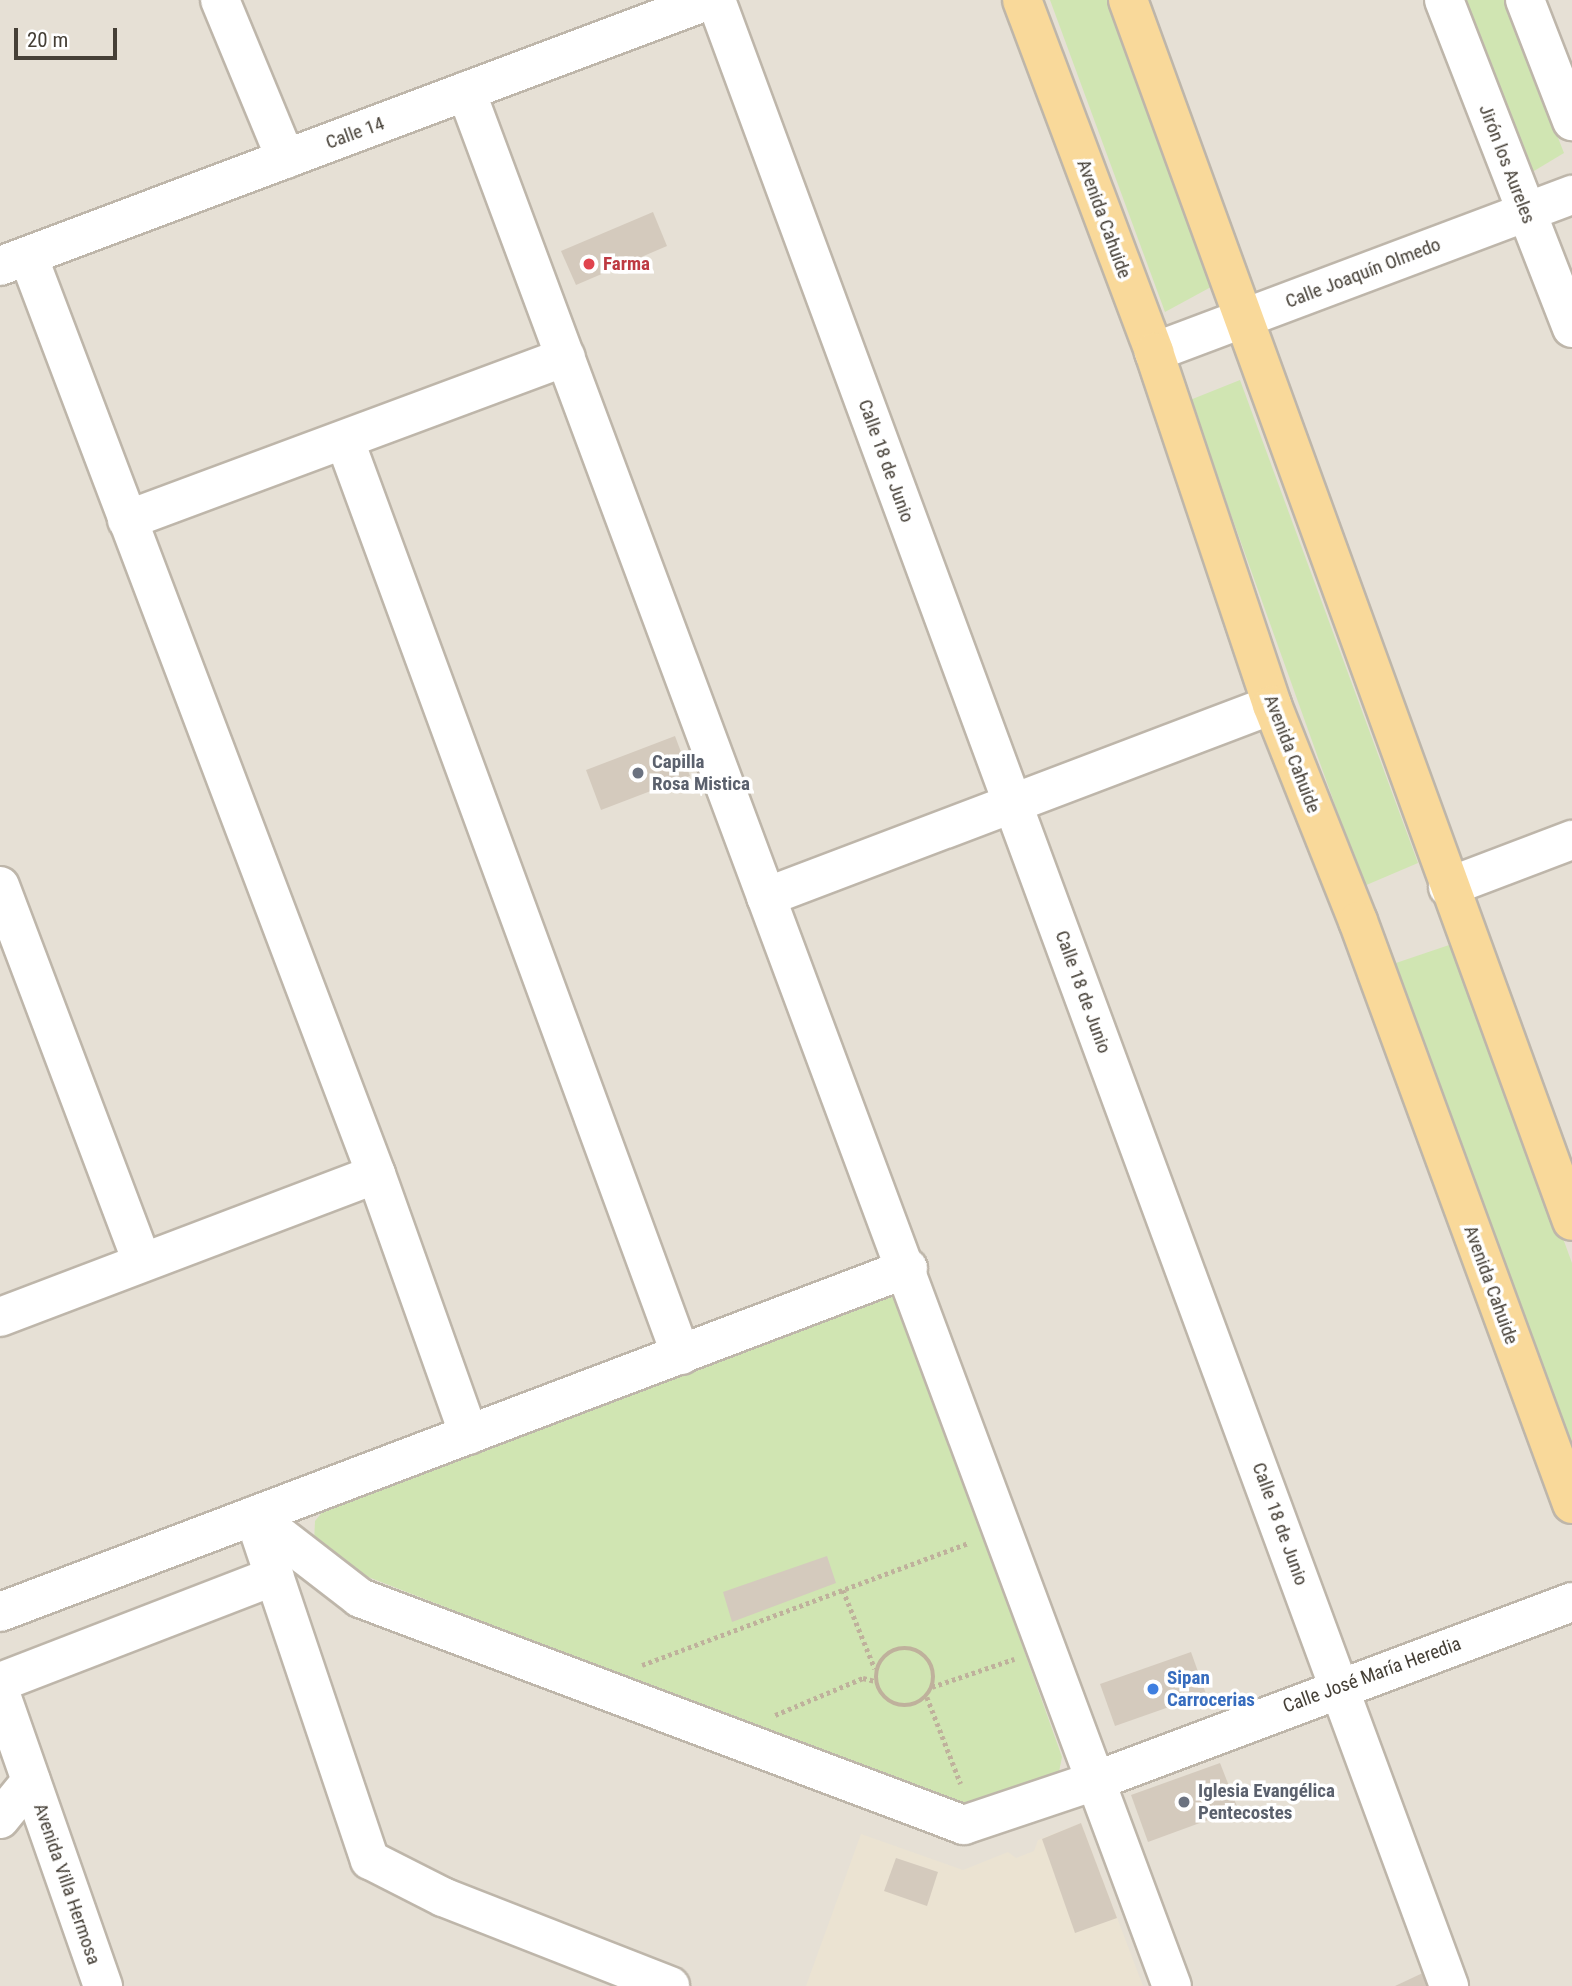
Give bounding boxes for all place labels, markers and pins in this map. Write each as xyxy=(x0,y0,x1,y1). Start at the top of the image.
place label: Farma xyxy=(603,253,650,275)
marker: Farma xyxy=(581,256,597,272)
place label: Capilla Rosa Mistica xyxy=(652,751,750,795)
marker: Capilla Rosa Mistica xyxy=(630,765,646,781)
place label: Sipan Carrocerias xyxy=(1167,1667,1255,1711)
marker: Sipan Carrocerias xyxy=(1145,1681,1161,1697)
place label: Iglesia Evangélica Pentecostes xyxy=(1198,1780,1335,1824)
marker: Iglesia Evangélica Pentecostes xyxy=(1176,1794,1192,1810)

